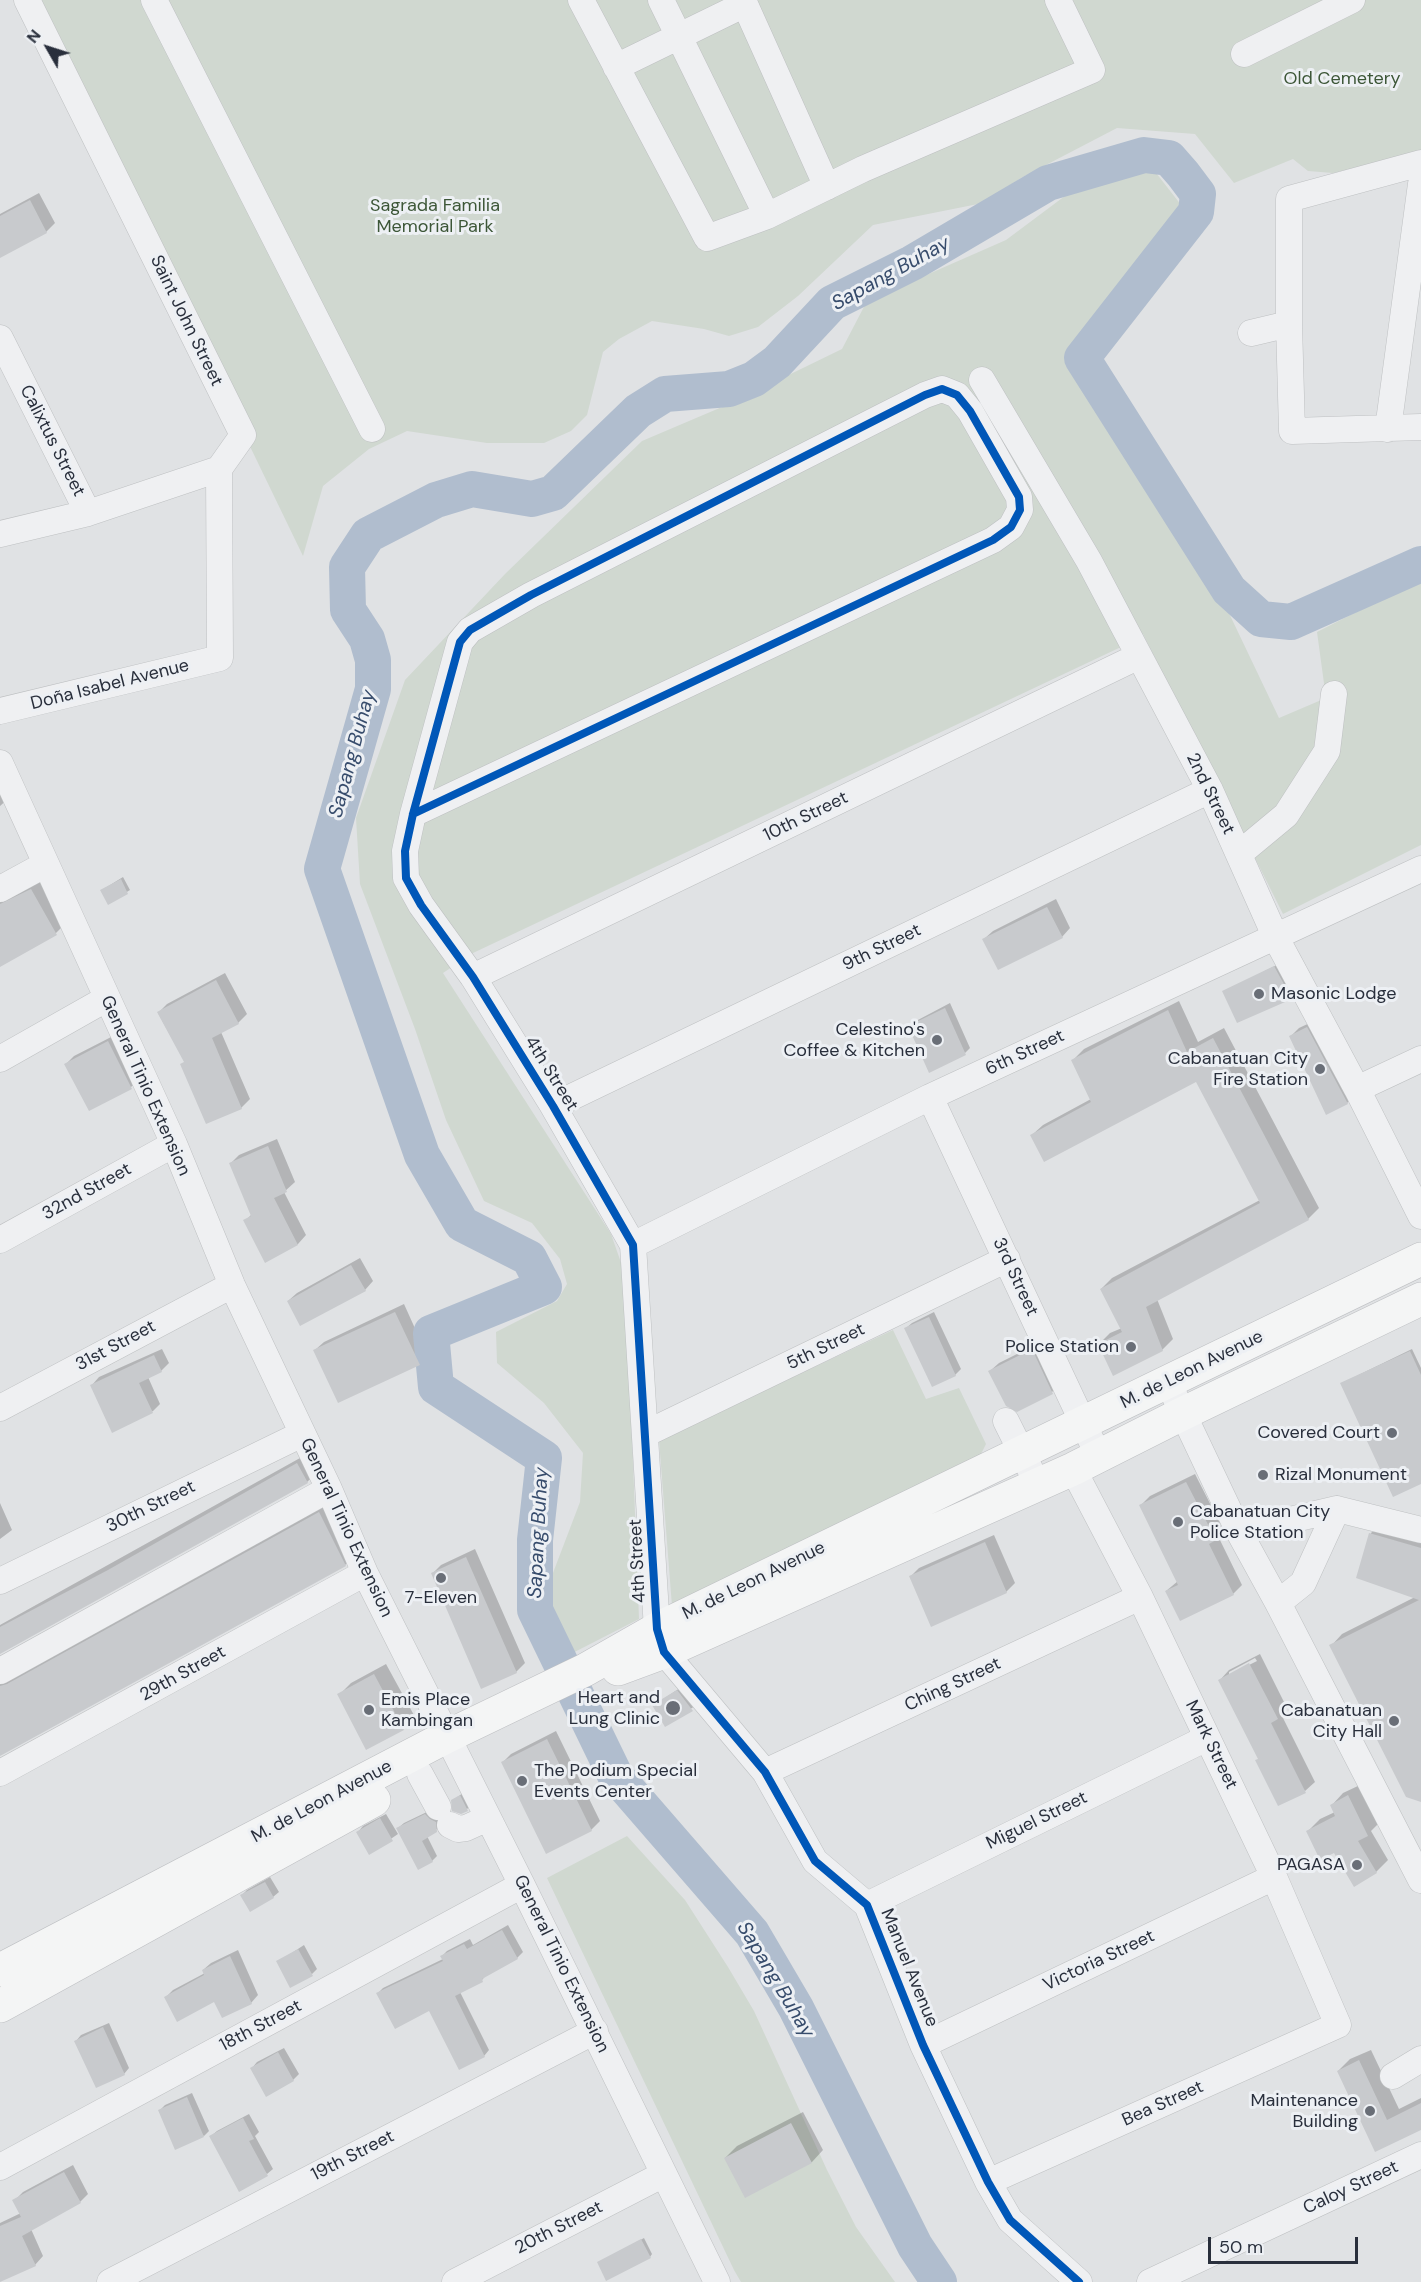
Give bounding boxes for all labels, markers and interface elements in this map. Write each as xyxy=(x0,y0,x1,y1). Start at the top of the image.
north arrow xyxy=(18,18,78,78)
text: N xyxy=(22,25,45,48)
park label: Old Cemetery xyxy=(1284,68,1400,90)
park label: Sagrada Familia Memorial Park xyxy=(370,195,500,238)
water label: Sapang Buhay xyxy=(828,232,954,316)
street label: Saint John Street xyxy=(145,252,227,390)
street label: Calixtus Street xyxy=(15,382,89,500)
street label: Doña Isabel Avenue xyxy=(29,655,191,715)
water label: Sapang Buhay xyxy=(324,688,382,820)
street label: 2nd Street xyxy=(1181,750,1239,838)
street label: 10th Street xyxy=(760,787,852,847)
street label: 9th Street xyxy=(839,920,925,976)
place label: Masonic Lodge xyxy=(1271,983,1396,1005)
marker: Masonic Lodge xyxy=(1252,987,1266,1001)
street label: General Tinio Extension xyxy=(95,993,195,1179)
place label: Celestino's Coffee & Kitchen xyxy=(783,1019,925,1062)
street label: 6th Street xyxy=(982,1025,1068,1081)
street label: 4th Street xyxy=(520,1033,582,1115)
marker: Celestino's Coffee & Kitchen xyxy=(930,1033,944,1047)
place label: Cabanatuan City Fire Station xyxy=(1168,1048,1308,1090)
marker: Cabanatuan City Fire Station xyxy=(1313,1062,1327,1076)
street label: 32nd Street xyxy=(39,1159,135,1225)
street label: 3rd Street xyxy=(987,1234,1043,1320)
street label: 31st Street xyxy=(72,1316,160,1376)
street label: 5th Street xyxy=(783,1319,869,1375)
street label: M. de Leon Avenue xyxy=(1117,1326,1267,1414)
place label: Police Station xyxy=(1005,1336,1119,1358)
marker: Police Station xyxy=(1124,1340,1138,1354)
place label: Covered Court xyxy=(1257,1422,1380,1444)
marker: Covered Court xyxy=(1385,1426,1399,1440)
street label: General Tinio Extension xyxy=(295,1435,397,1621)
place label: Rizal Monument xyxy=(1275,1464,1407,1486)
water label: Sapang Buhay xyxy=(524,1467,554,1599)
marker: Rizal Monument xyxy=(1256,1468,1270,1482)
street label: 30th Street xyxy=(103,1476,199,1538)
place label: Cabanatuan City Police Station xyxy=(1190,1501,1330,1544)
marker: Cabanatuan City Police Station xyxy=(1171,1515,1185,1529)
street label: 4th Street xyxy=(625,1518,651,1604)
street label: M. de Leon Avenue xyxy=(679,1537,829,1625)
marker: 7-Eleven xyxy=(434,1571,448,1585)
place label: 7-Eleven xyxy=(405,1587,477,1609)
street label: 29th Street xyxy=(136,1642,230,1706)
street label: Ching Street xyxy=(901,1653,1005,1717)
place label: Heart and Lung Clinic xyxy=(569,1687,660,1730)
place label: Emis Place Kambingan xyxy=(381,1689,473,1732)
street label: Mark Street xyxy=(1180,1697,1242,1793)
marker: Heart and Lung Clinic xyxy=(664,1699,682,1717)
place label: Cabanatuan City Hall xyxy=(1281,1700,1382,1742)
marker: Emis Place Kambingan xyxy=(362,1703,376,1717)
marker: Cabanatuan City Hall xyxy=(1387,1714,1401,1728)
street label: M. de Leon Avenue xyxy=(248,1756,396,1848)
place label: The Podium Special Events Center xyxy=(534,1760,697,1802)
marker: The Podium Special Events Center xyxy=(515,1774,529,1788)
street label: Miguel Street xyxy=(983,1787,1091,1855)
place label: PAGASA xyxy=(1277,1854,1345,1876)
marker: PAGASA xyxy=(1350,1858,1364,1872)
street label: General Tinio Extension xyxy=(509,1872,613,2056)
street label: Manuel Avenue xyxy=(875,1906,943,2030)
water label: Sapang Buhay xyxy=(731,1918,819,2042)
street label: Victoria Street xyxy=(1040,1926,1158,1996)
street label: 18th Street xyxy=(216,1995,306,2057)
street label: Bea Street xyxy=(1119,2077,1207,2131)
place label: Maintenance Building xyxy=(1250,2090,1358,2132)
marker: Maintenance Building xyxy=(1363,2104,1377,2118)
street label: 19th Street xyxy=(308,2126,398,2186)
street label: Caloy Street xyxy=(1300,2157,1402,2219)
street label: 20th Street xyxy=(511,2197,607,2259)
scale bar xyxy=(1211,2225,1361,2263)
text: 50 m xyxy=(1219,2235,1263,2259)

